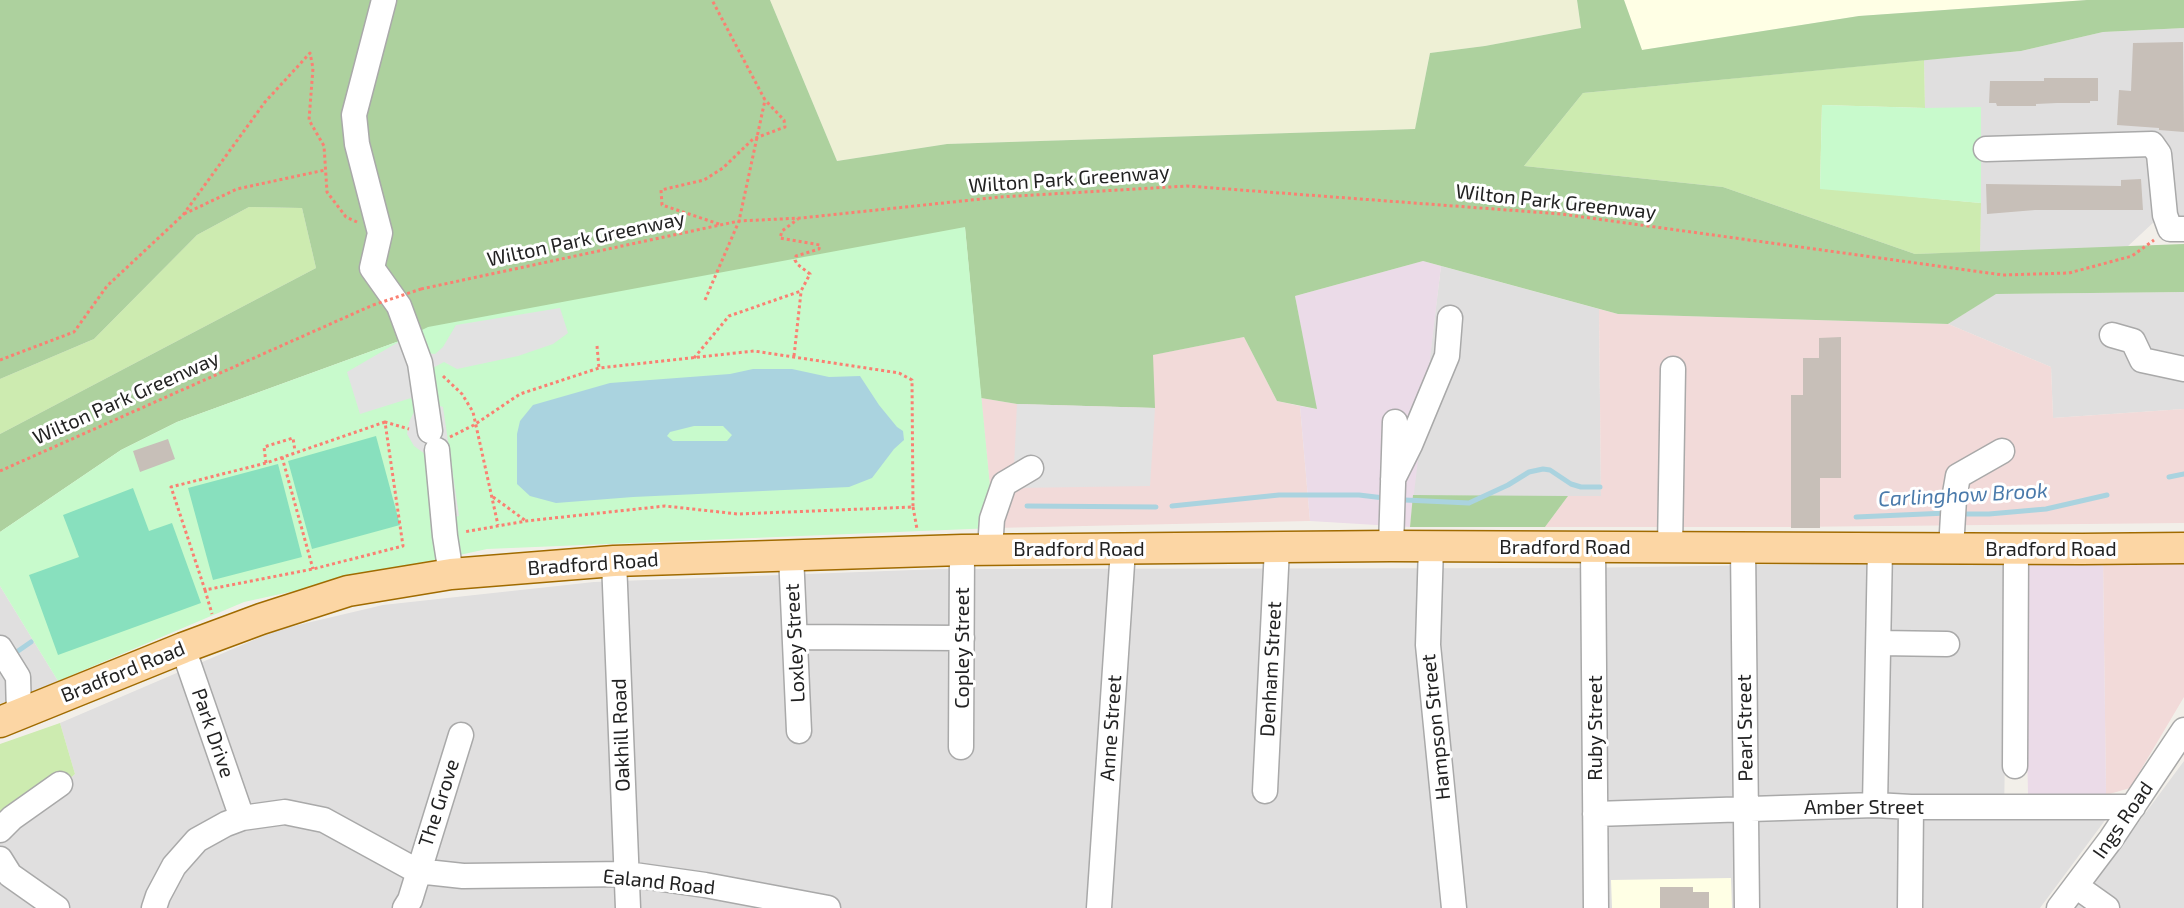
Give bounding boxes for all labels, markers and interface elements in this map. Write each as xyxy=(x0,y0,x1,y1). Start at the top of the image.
street label: Wilton Park Greenway xyxy=(968,160,1170,198)
street label: Wilton Park Greenway xyxy=(1455,180,1657,224)
street label: Wilton Park Greenway xyxy=(485,206,687,272)
street label: Wilton Park Greenway xyxy=(29,346,223,450)
water label: Carlinghow Brook xyxy=(1877,478,2049,512)
street label: Bradford Road xyxy=(1499,535,1631,559)
street label: Bradford Road xyxy=(1013,537,1145,561)
street label: Bradford Road xyxy=(1985,537,2117,561)
street label: Bradford Road xyxy=(527,547,659,581)
street label: Loxley Street xyxy=(780,583,810,703)
street label: Copley Street xyxy=(950,587,974,709)
street label: Denham Street xyxy=(1255,601,1287,737)
street label: Bradford Road xyxy=(58,636,188,708)
street label: Hampson Street xyxy=(1416,653,1456,801)
street label: Anne Street xyxy=(1095,674,1127,782)
street label: Pearl Street xyxy=(1732,674,1758,782)
street label: Ruby Street xyxy=(1583,675,1607,781)
street label: Oakhill Road xyxy=(607,678,635,792)
street label: Park Drive xyxy=(187,685,239,781)
street label: The Grove xyxy=(413,756,465,850)
street label: Ings Road xyxy=(2088,777,2158,863)
street label: Amber Street xyxy=(1804,795,1924,819)
street label: Ealand Road xyxy=(602,864,716,900)

